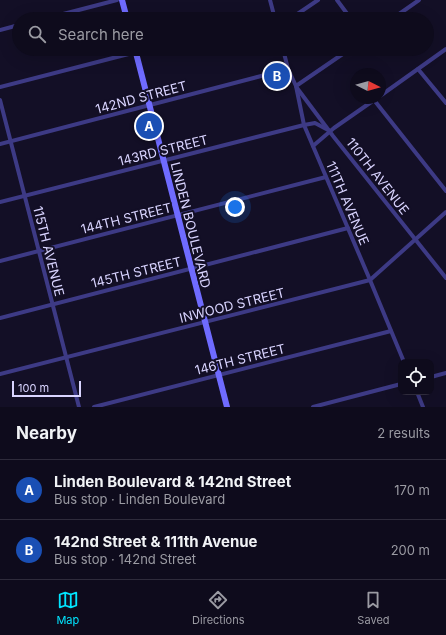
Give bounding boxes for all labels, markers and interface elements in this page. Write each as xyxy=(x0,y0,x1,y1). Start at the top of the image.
search box xyxy=(12,12,434,56)
icon: search xyxy=(26,23,48,45)
text: Search here xyxy=(58,25,144,44)
pin: B xyxy=(264,61,290,91)
north arrow xyxy=(350,68,386,104)
street label: 142ND STREET xyxy=(94,77,188,117)
pin: A xyxy=(136,111,162,141)
street label: 143RD STREET xyxy=(116,131,210,169)
street label: 110TH AVENUE xyxy=(343,135,413,217)
street label: 111TH AVENUE xyxy=(323,159,373,247)
street label: LINDEN BOULEVARD xyxy=(168,160,214,290)
your location xyxy=(225,197,245,217)
street label: 144TH STREET xyxy=(79,199,173,237)
street label: 115TH AVENUE xyxy=(30,204,68,298)
street label: 145TH STREET xyxy=(89,253,183,291)
street label: INWOOD STREET xyxy=(178,284,286,326)
street label: 146TH STREET xyxy=(193,340,287,378)
map controls xyxy=(398,359,434,395)
button: locate xyxy=(398,359,434,395)
scale bar xyxy=(12,379,81,398)
text: 100 m xyxy=(18,381,49,395)
text: Nearby xyxy=(16,423,77,443)
text: 2 results xyxy=(377,425,430,441)
text: Linden Boulevard & 142nd Street xyxy=(54,472,291,491)
text: A xyxy=(24,482,34,498)
text: 170 m xyxy=(394,482,430,498)
text: Bus stop · Linden Boulevard xyxy=(54,491,225,507)
text: 142nd Street & 111th Avenue xyxy=(54,532,258,551)
text: B xyxy=(25,542,33,558)
text: 200 m xyxy=(391,542,430,558)
text: Bus stop · 142nd Street xyxy=(54,551,196,567)
tab: Map xyxy=(56,589,79,627)
tab: Directions xyxy=(192,589,245,627)
tab: Saved xyxy=(357,589,390,627)

